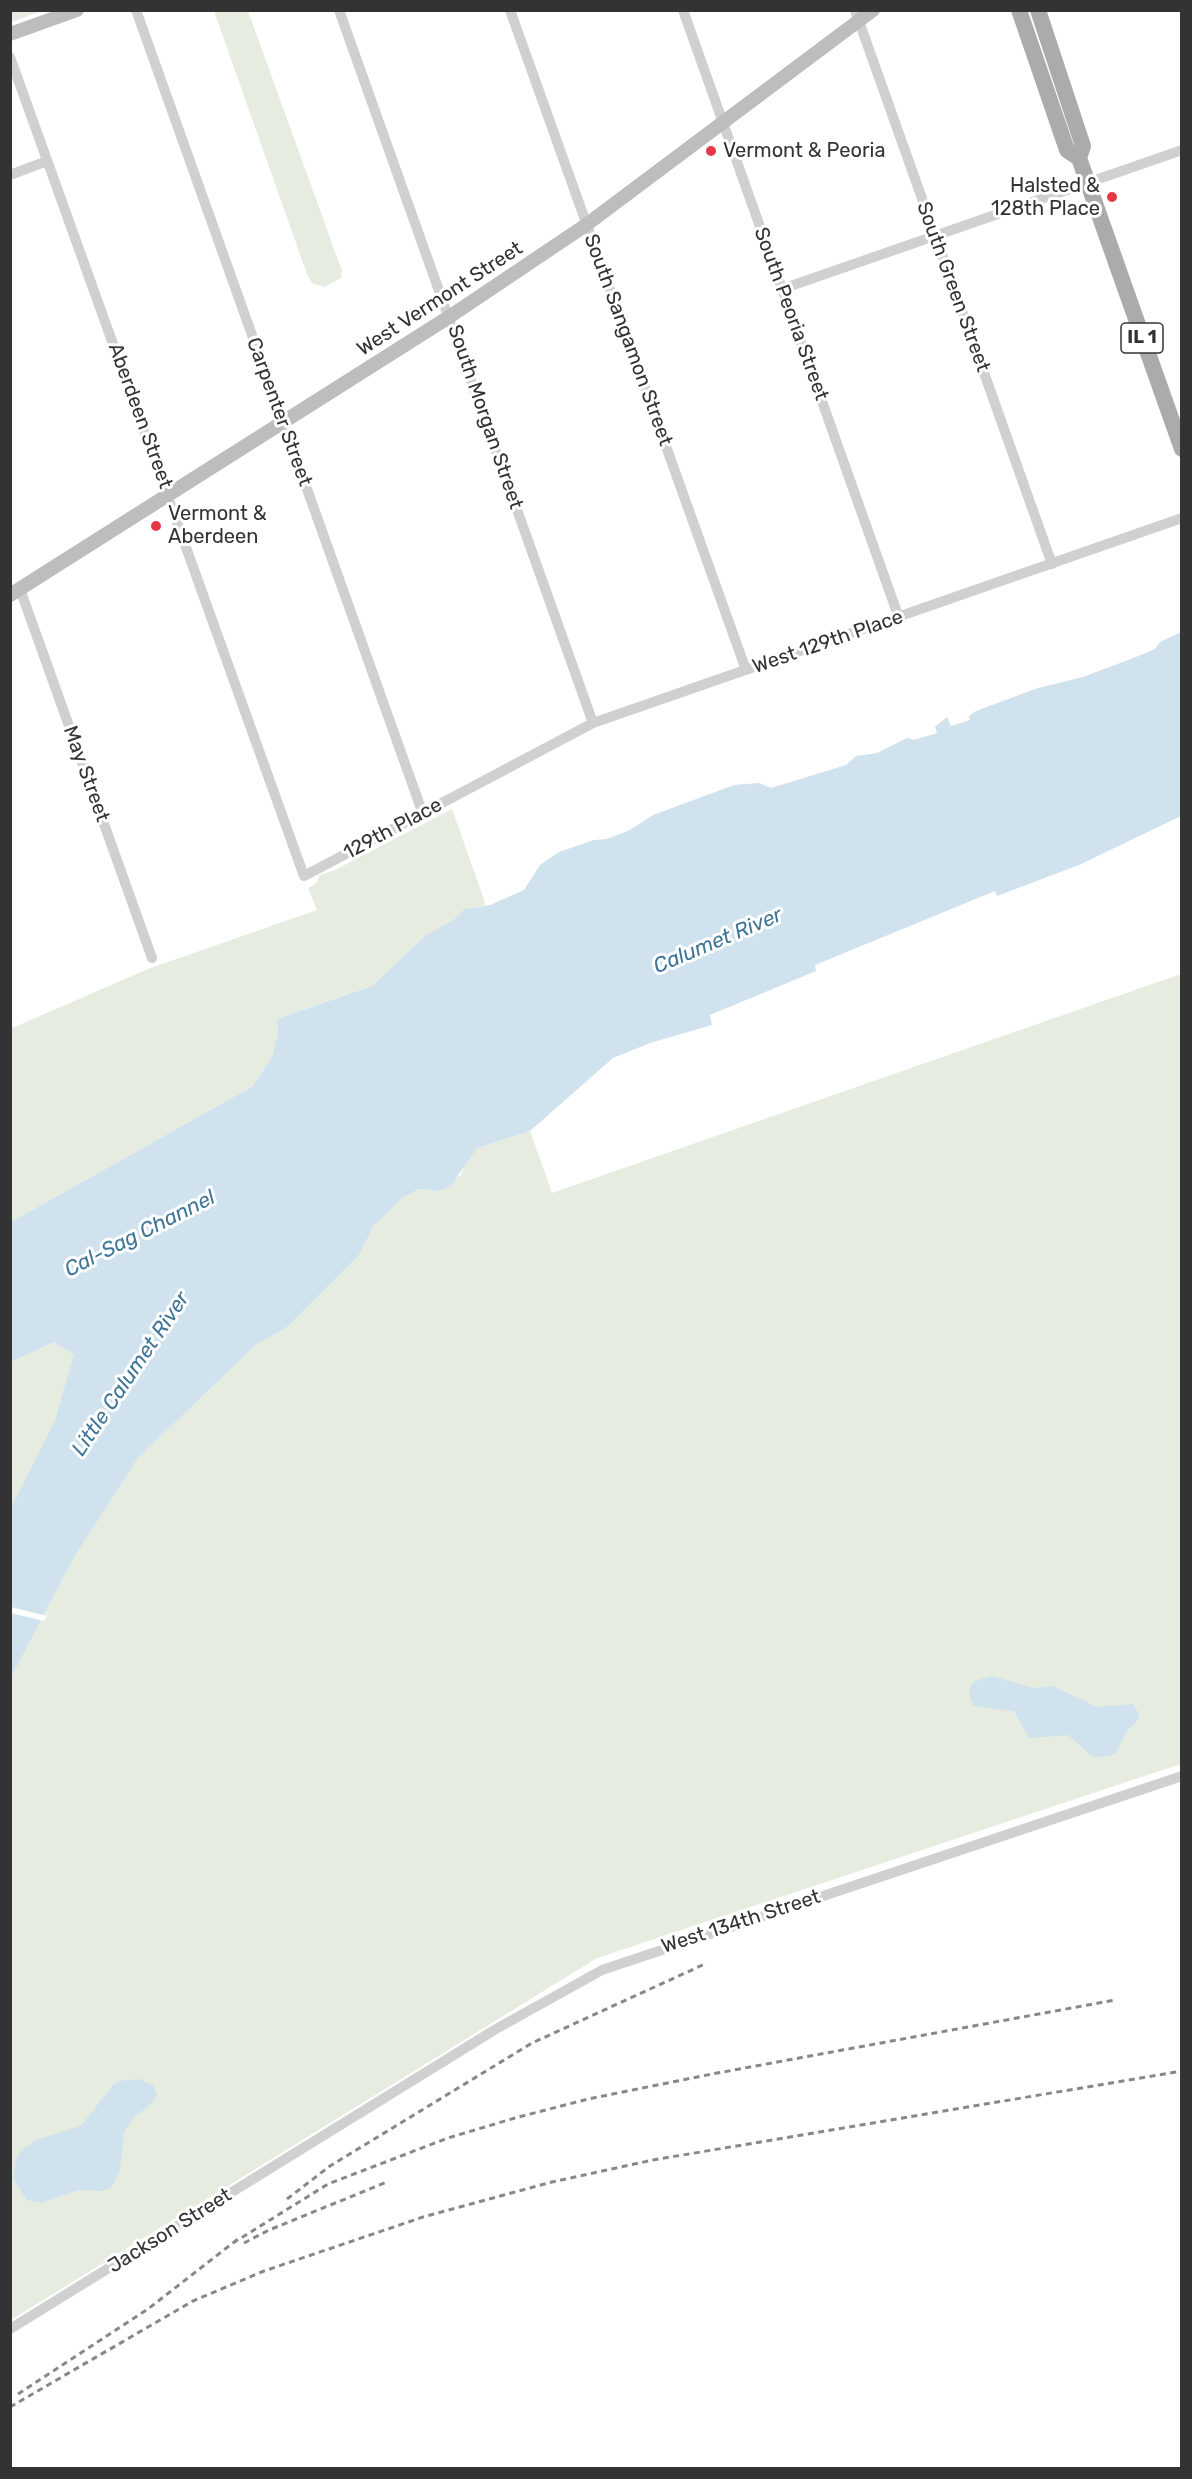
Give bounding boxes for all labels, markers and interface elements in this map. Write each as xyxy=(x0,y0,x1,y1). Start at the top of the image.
place label: Vermont & Peoria xyxy=(723,139,885,163)
marker: Vermont & Peoria xyxy=(704,144,718,158)
place label: Halsted & 128th Place xyxy=(991,174,1100,221)
marker: Halsted & 128th Place xyxy=(1105,190,1119,204)
street label: South Green Street xyxy=(911,199,995,375)
street label: South Peoria Street xyxy=(749,224,833,404)
street label: South Sangamon Street xyxy=(578,231,678,449)
street label: West Vermont Street xyxy=(353,237,527,361)
street label: South Morgan Street xyxy=(442,322,528,512)
road number: IL 1 xyxy=(1121,323,1163,353)
street label: Carpenter Street xyxy=(241,334,317,490)
street label: Aberdeen Street xyxy=(103,340,177,492)
place label: Vermont & Aberdeen xyxy=(168,502,267,549)
marker: Vermont & Aberdeen xyxy=(149,519,163,533)
street label: West 129th Place xyxy=(750,605,906,679)
street label: May Street xyxy=(58,723,114,825)
street label: 129th Place xyxy=(340,793,446,865)
water label: Calumet River xyxy=(650,903,786,979)
water label: Cal-Sag Channel xyxy=(60,1185,220,1283)
water label: Little Calumet River xyxy=(67,1287,195,1461)
street label: West 134th Street xyxy=(659,1885,823,1959)
street label: Jackson Street xyxy=(104,2183,236,2279)

